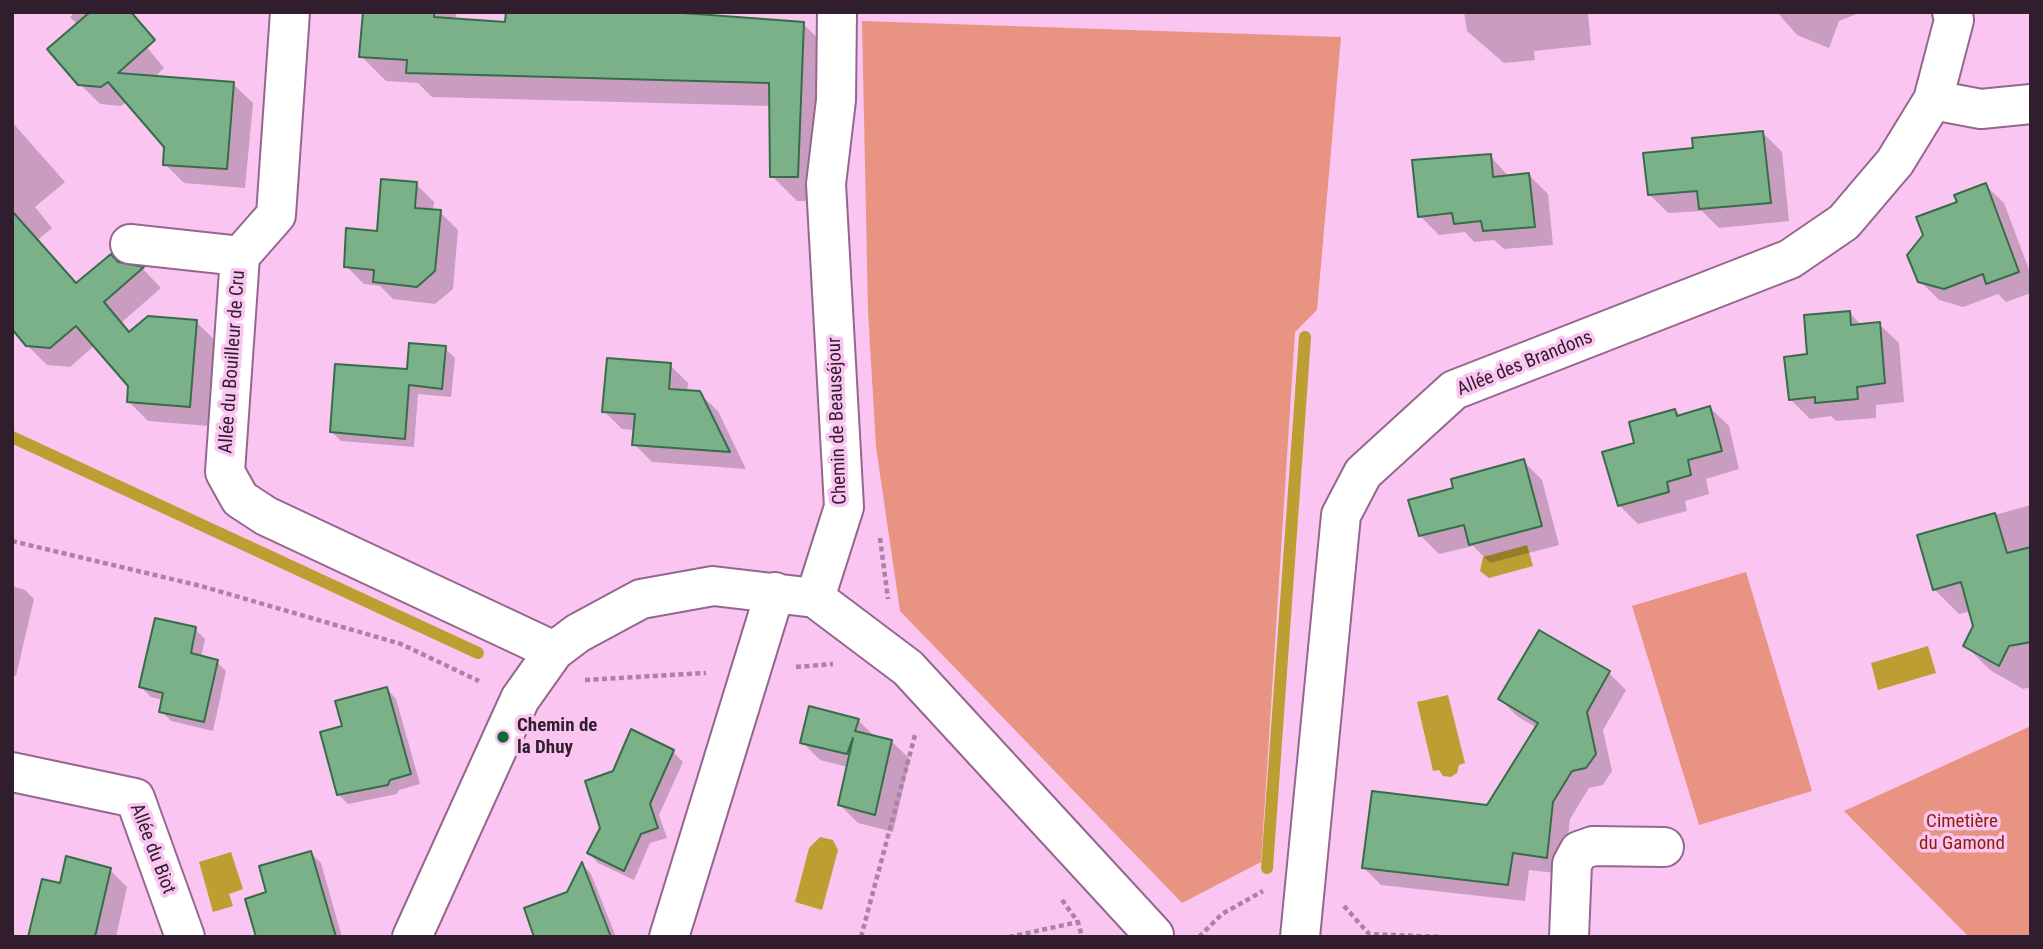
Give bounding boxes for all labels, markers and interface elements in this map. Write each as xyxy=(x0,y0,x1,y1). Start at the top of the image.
street label: Allée du Bouilleur de Cru xyxy=(215,270,251,454)
street label: Allée des Brandons xyxy=(1454,326,1596,402)
street label: Chemin de Beauséjour xyxy=(824,337,852,505)
place label: Chemin de la Dhuy xyxy=(517,715,597,759)
marker: Chemin de la Dhuy xyxy=(495,729,511,745)
street label: Allée du Biot xyxy=(124,801,180,897)
park label: Cimetière du Gamond xyxy=(1919,811,2005,855)

